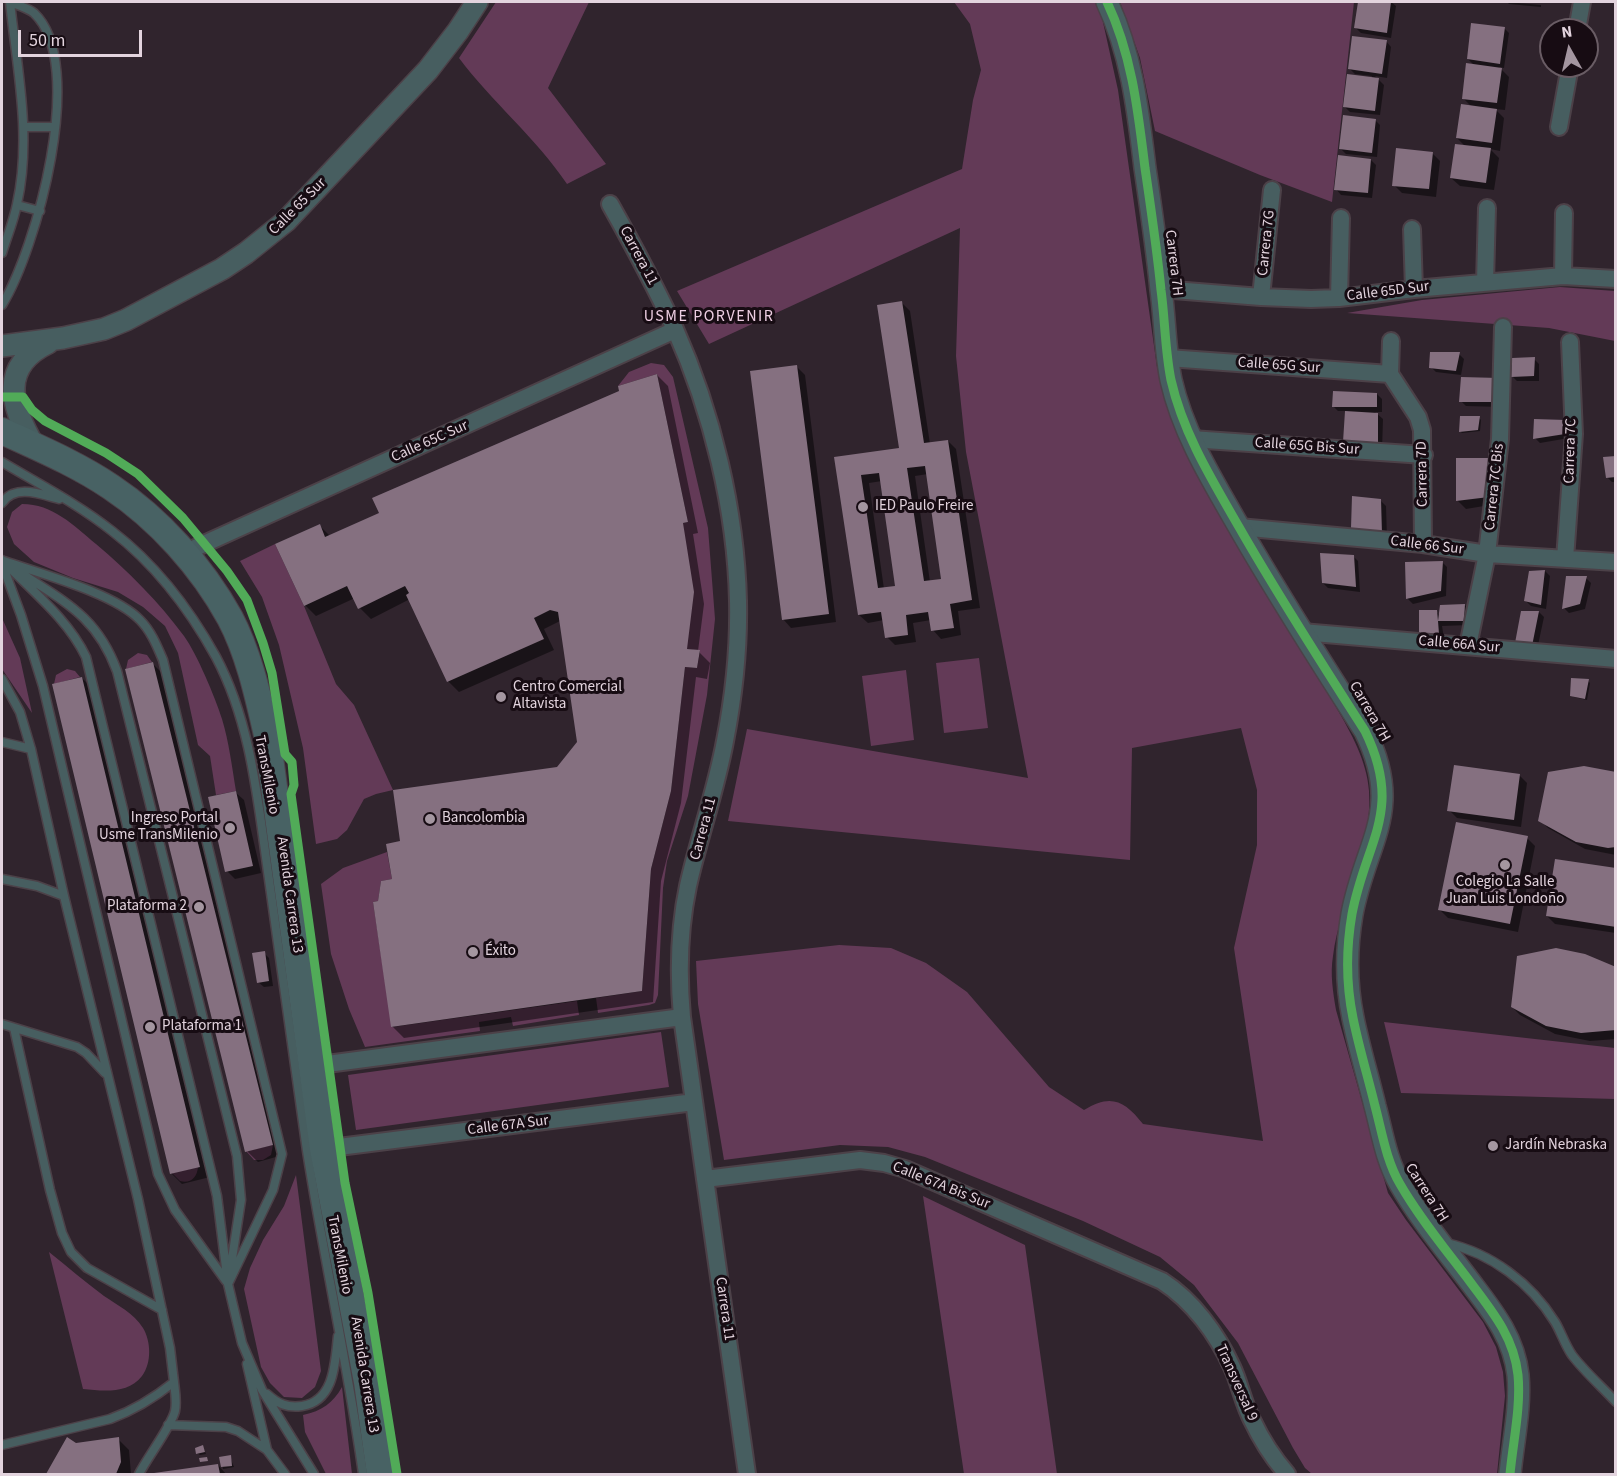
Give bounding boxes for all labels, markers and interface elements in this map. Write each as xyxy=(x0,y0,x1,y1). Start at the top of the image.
scale bar xyxy=(21,18,146,56)
north arrow xyxy=(1539,18,1599,78)
text: N xyxy=(1560,21,1574,44)
text: 50 m xyxy=(29,28,65,53)
street label: Calle 65 Sur xyxy=(266,175,330,239)
street label: Carrera 7G xyxy=(1255,209,1279,277)
street label: Carrera 11 xyxy=(615,223,661,289)
street label: Carrera 7H xyxy=(1160,229,1186,297)
street label: Calle 65D Sur xyxy=(1346,278,1430,306)
district label: USME PORVENIR xyxy=(644,307,774,327)
street label: Calle 65G Sur xyxy=(1237,354,1321,378)
street label: Calle 65C Sur xyxy=(389,417,471,467)
street label: Carrera 7C xyxy=(1561,418,1581,484)
street label: Calle 65G Bis Sur xyxy=(1254,434,1360,460)
street label: Carrera 7D xyxy=(1413,441,1433,507)
street label: Carrera 7C Bis xyxy=(1481,443,1509,531)
place label: IED Paulo Freire xyxy=(875,498,973,516)
marker: IED Paulo Freire xyxy=(856,500,870,514)
street label: Calle 66 Sur xyxy=(1389,533,1465,559)
street label: Calle 66A Sur xyxy=(1418,632,1500,658)
place label: Centro Comercial Altavista xyxy=(513,679,622,714)
street label: Carrera 7H xyxy=(1345,679,1393,745)
marker: Centro Comercial Altavista xyxy=(494,690,508,704)
street label: TransMilenio xyxy=(250,734,282,816)
street label: Carrera 11 xyxy=(687,796,721,862)
place label: Ingreso Portal Usme TransMilenio xyxy=(99,810,218,845)
place label: Bancolombia xyxy=(442,810,525,828)
marker: Bancolombia xyxy=(423,812,437,826)
marker: Ingreso Portal Usme TransMilenio xyxy=(223,821,237,835)
street label: Avenida Carrera 13 xyxy=(272,836,306,954)
marker: Colegio La Salle Juan Luis Londoño xyxy=(1498,858,1512,872)
place label: Colegio La Salle Juan Luis Londoño xyxy=(1446,874,1564,909)
place label: Plataforma 2 xyxy=(107,898,187,916)
marker: Plataforma 2 xyxy=(192,900,206,914)
place label: Éxito xyxy=(485,943,516,961)
marker: Éxito xyxy=(466,945,480,959)
place label: Plataforma 1 xyxy=(162,1018,242,1036)
marker: Plataforma 1 xyxy=(143,1020,157,1034)
street label: Calle 67A Sur xyxy=(466,1112,550,1140)
place label: Jardín Nebraska xyxy=(1505,1137,1607,1155)
marker: Jardín Nebraska xyxy=(1486,1139,1500,1153)
street label: Calle 67A Bis Sur xyxy=(890,1158,992,1214)
street label: Carrera 7H xyxy=(1400,1160,1452,1226)
street label: TransMilenio xyxy=(323,1214,355,1296)
street label: Carrera 11 xyxy=(711,1276,737,1342)
street label: Avenida Carrera 13 xyxy=(346,1316,382,1434)
street label: Transversal 9 xyxy=(1211,1342,1261,1424)

